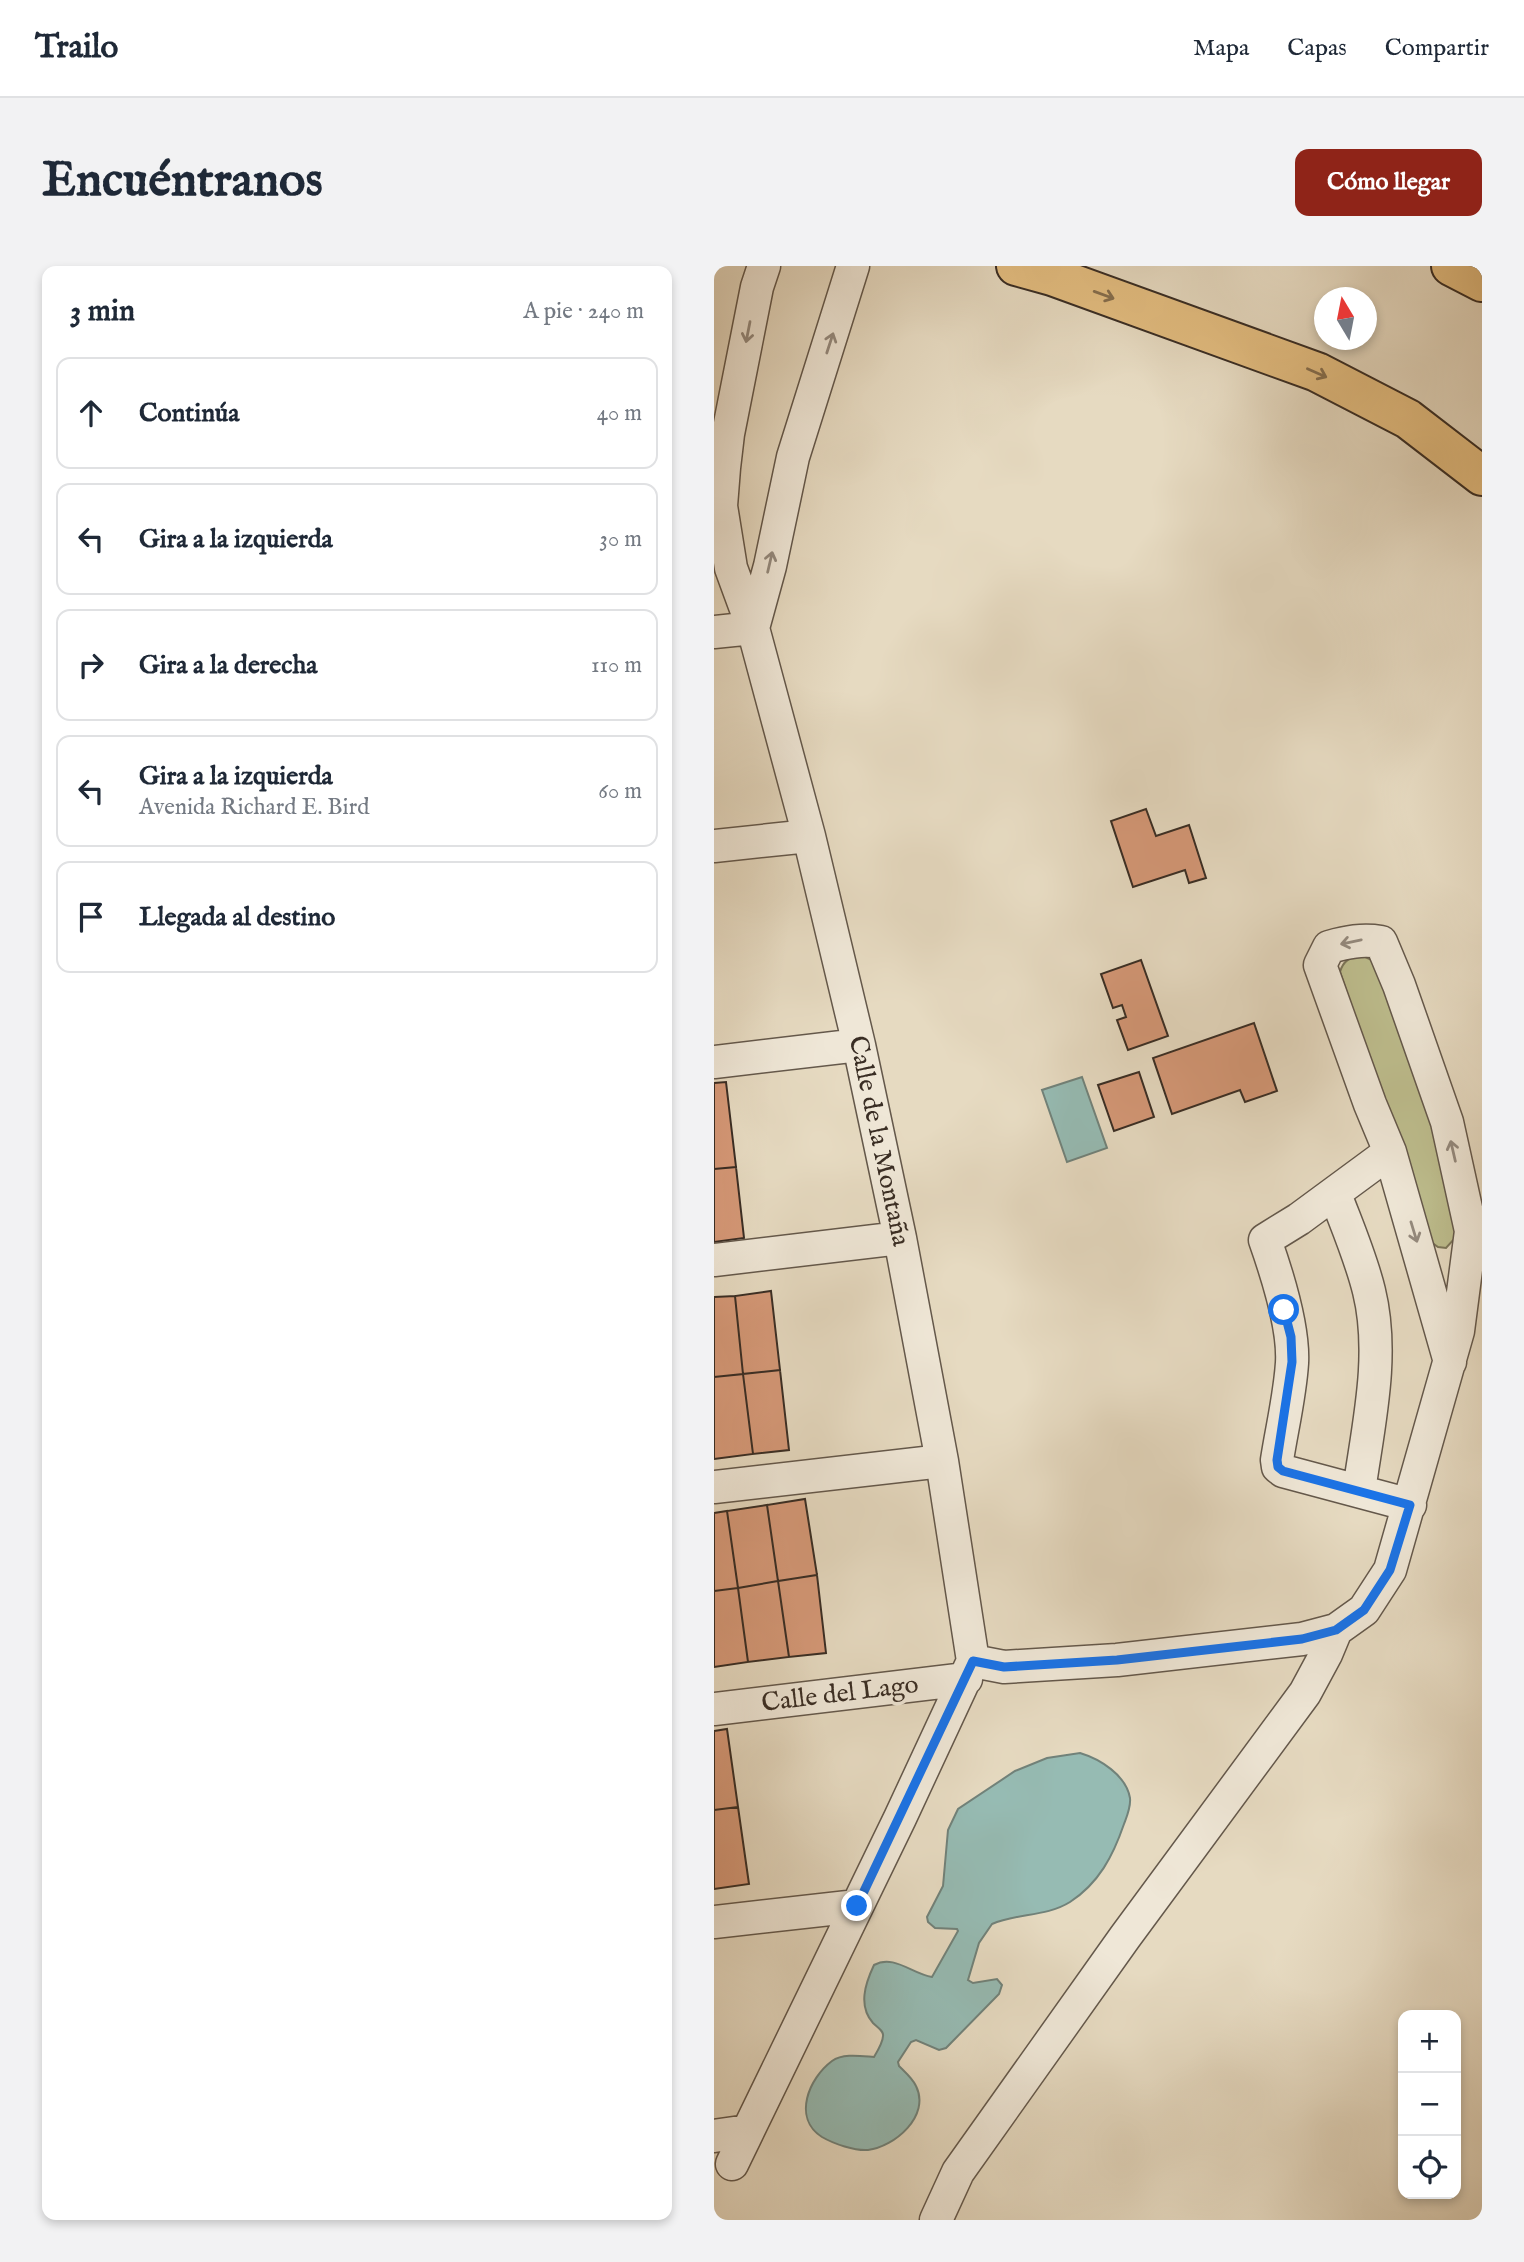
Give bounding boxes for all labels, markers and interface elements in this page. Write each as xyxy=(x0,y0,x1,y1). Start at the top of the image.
text: Trailo xyxy=(35,27,118,69)
text: Mapa xyxy=(1193,33,1249,64)
text: Capas xyxy=(1287,33,1347,64)
text: Compartir xyxy=(1385,33,1489,64)
button: Cómo llegar xyxy=(1295,149,1482,216)
text: Encuéntranos xyxy=(42,151,323,213)
north arrow xyxy=(1314,287,1377,350)
one-way arrow xyxy=(1092,290,1114,302)
text: 3 min xyxy=(70,293,135,331)
text: A pie · 240 m xyxy=(523,297,644,326)
one-way arrow xyxy=(741,320,755,343)
one-way arrow xyxy=(824,332,837,354)
one-way arrow xyxy=(1306,367,1328,380)
icon: ahead xyxy=(72,394,110,432)
text: Continúa xyxy=(139,397,240,430)
text: 40 m xyxy=(597,399,642,428)
icon: left xyxy=(72,520,110,558)
text: Gira a la izquierda xyxy=(139,523,333,556)
text: 30 m xyxy=(599,525,642,554)
one-way arrow xyxy=(764,551,778,574)
icon: right xyxy=(72,646,110,684)
text: Gira a la derecha xyxy=(139,649,318,682)
text: 110 m xyxy=(591,651,642,680)
text: Gira a la izquierda xyxy=(139,760,333,793)
icon: left xyxy=(72,772,110,810)
text: 60 m xyxy=(598,777,642,806)
text: Avenida Richard E. Bird xyxy=(139,793,369,822)
icon: arrive xyxy=(72,898,110,936)
text: Llegada al destino xyxy=(139,901,335,934)
one-way arrow xyxy=(1340,935,1363,949)
street label: Calle de la Montaña xyxy=(841,1033,918,1250)
one-way arrow xyxy=(1446,1140,1459,1163)
one-way arrow xyxy=(1409,1221,1422,1243)
route start xyxy=(1268,1294,1299,1325)
street label: Calle del Lago xyxy=(760,1668,920,1720)
route end xyxy=(841,1890,872,1921)
map controls xyxy=(1398,2010,1461,2199)
button: + xyxy=(1398,2010,1461,2073)
button: − xyxy=(1398,2073,1461,2136)
button: locate xyxy=(1398,2136,1461,2199)

